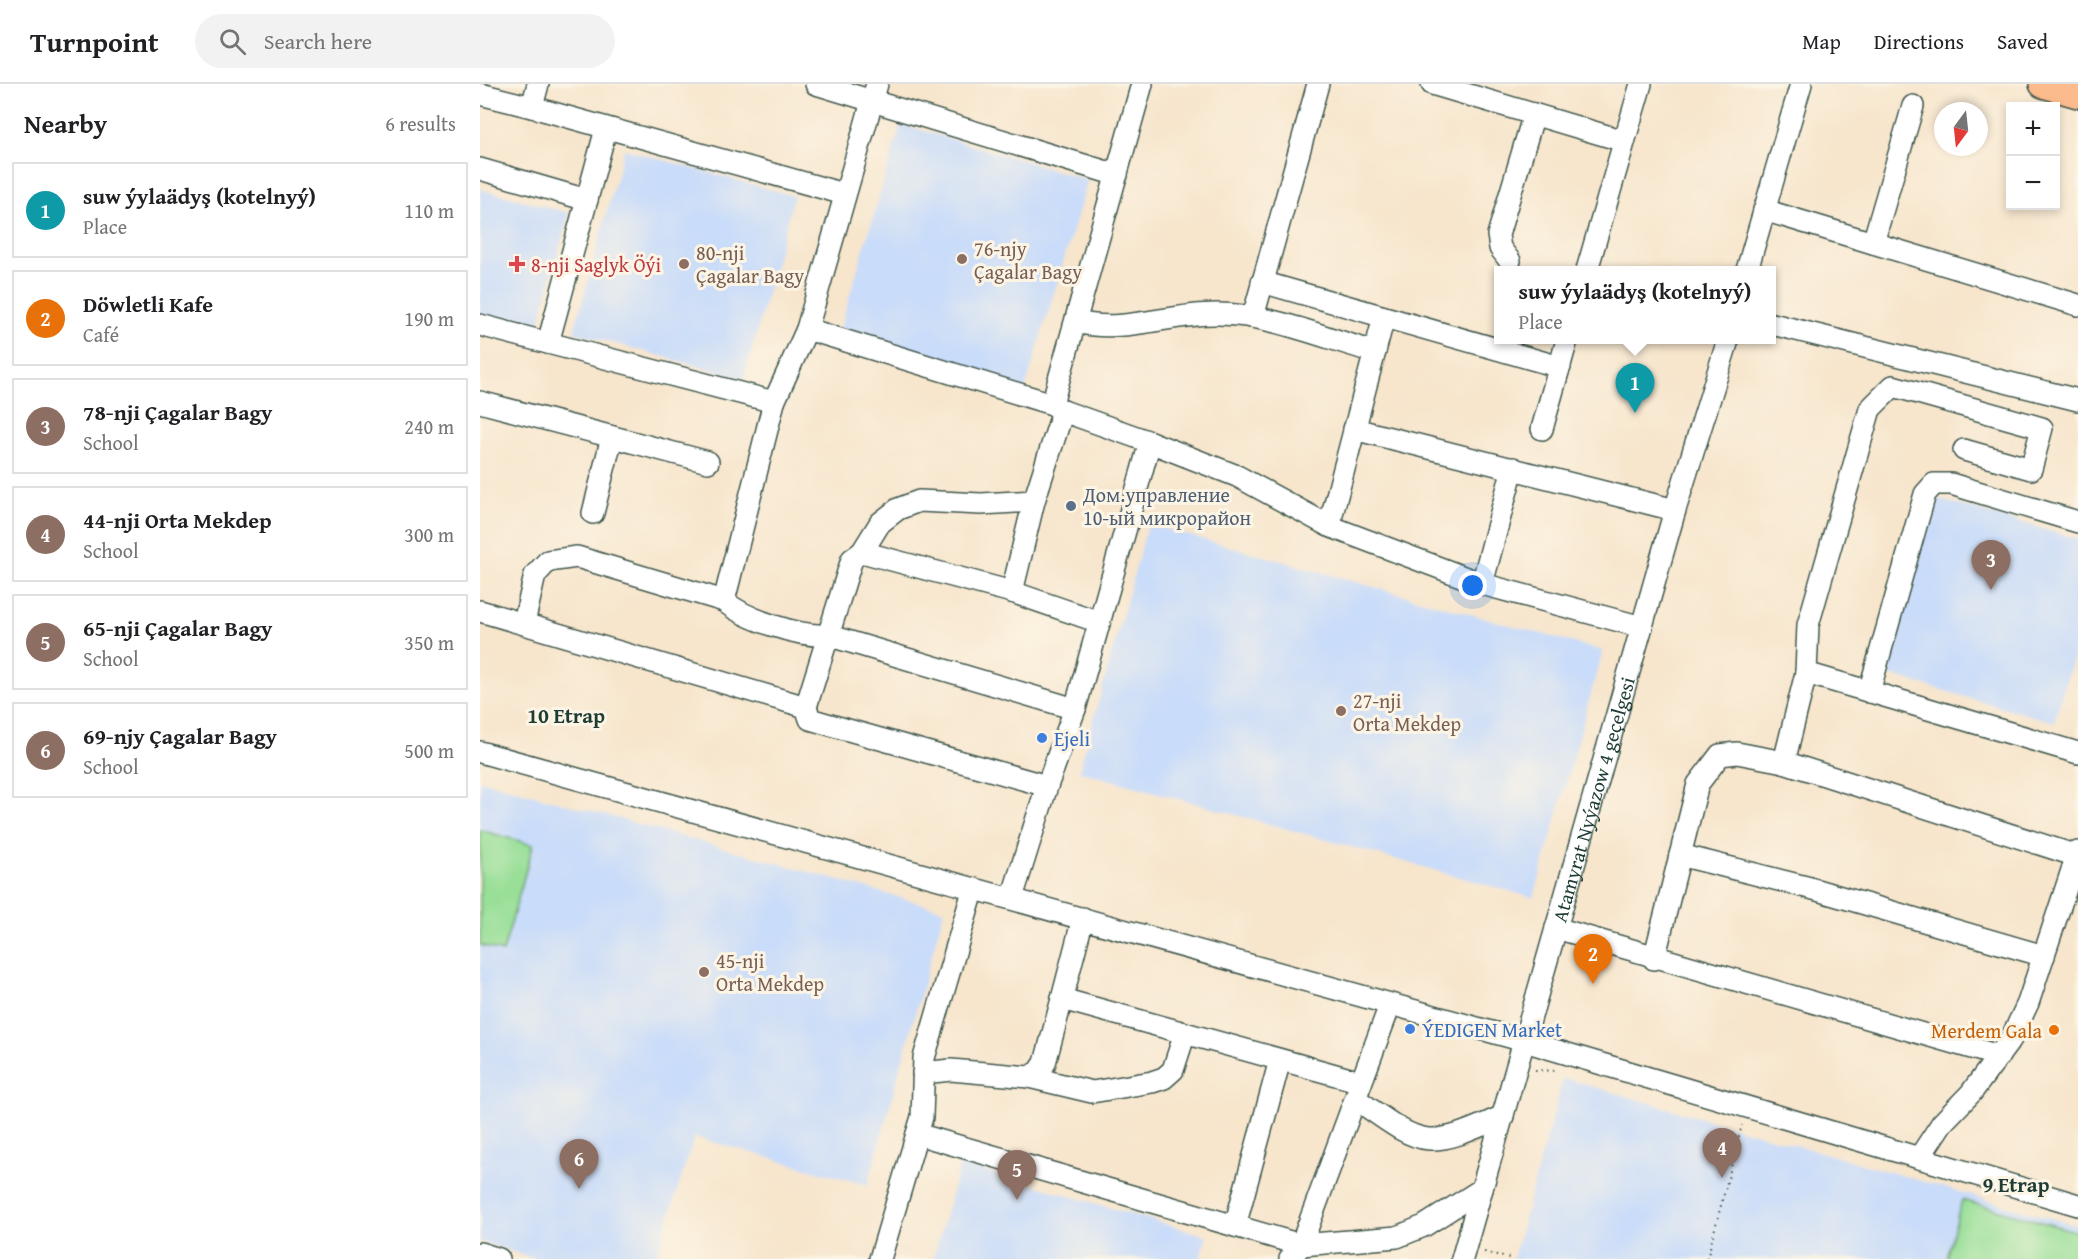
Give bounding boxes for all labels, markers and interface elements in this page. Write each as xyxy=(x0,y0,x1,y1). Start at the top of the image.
search box xyxy=(195,14,615,68)
text: Turnpoint xyxy=(30,21,159,62)
icon: search xyxy=(216,25,249,58)
text: Search here xyxy=(264,25,372,57)
text: Map xyxy=(1802,26,1841,57)
text: Directions xyxy=(1874,26,1964,57)
text: Saved xyxy=(1997,26,2048,57)
north arrow xyxy=(1934,102,1988,156)
map controls xyxy=(2006,102,2060,210)
button: + xyxy=(2006,102,2060,156)
text: Nearby xyxy=(24,104,107,143)
text: 6 results xyxy=(385,109,456,138)
button: − xyxy=(2006,156,2060,210)
text: suw ýylaädyş (kotelnyý) xyxy=(83,180,316,212)
text: 1 xyxy=(40,196,51,225)
text: 110 m xyxy=(404,196,454,225)
text: Place xyxy=(83,212,127,241)
place label: 76-njy Çagalar Bagy xyxy=(974,234,1082,286)
place label: 80-nji Çagalar Bagy xyxy=(696,238,804,290)
place label: 8-nji Saglyk Öýi xyxy=(531,250,662,279)
marker: 76-njy Çagalar Bagy xyxy=(955,252,969,266)
marker: 8-nji Saglyk Öýi xyxy=(508,255,526,273)
marker: 80-nji Çagalar Bagy xyxy=(677,257,691,271)
popup xyxy=(1494,266,1776,344)
text: suw ýylaädyş (kotelnyý) xyxy=(1519,275,1752,307)
text: Döwletli Kafe xyxy=(83,288,213,320)
text: 2 xyxy=(40,304,51,333)
text: 190 m xyxy=(404,304,454,333)
text: Place xyxy=(1519,307,1563,336)
text: Café xyxy=(83,320,119,349)
pin: 1 xyxy=(1616,364,1654,413)
text: 78-nji Çagalar Bagy xyxy=(83,396,272,428)
text: 3 xyxy=(40,412,51,441)
text: 240 m xyxy=(404,412,454,441)
text: School xyxy=(83,428,139,457)
place label: Дом.управление 10-ый микрорайон xyxy=(1082,480,1251,532)
marker: Дом.управление 10-ый микрорайон xyxy=(1064,499,1078,513)
text: 44-nji Orta Mekdep xyxy=(83,504,272,536)
text: 4 xyxy=(40,520,51,549)
text: 300 m xyxy=(404,520,454,549)
text: School xyxy=(83,536,139,565)
pin: 3 xyxy=(1972,540,2010,590)
your location xyxy=(1458,571,1487,600)
text: 65-nji Çagalar Bagy xyxy=(83,612,272,644)
text: 5 xyxy=(40,628,51,657)
text: 350 m xyxy=(404,628,454,657)
text: School xyxy=(83,644,139,673)
street label: Atamyrat Nyýazow 4 geçelgesi xyxy=(1544,673,1642,925)
place label: 27-nji Orta Mekdep xyxy=(1353,686,1461,738)
district label: 10 Etrap xyxy=(527,700,605,731)
marker: 27-nji Orta Mekdep xyxy=(1334,704,1348,718)
text: 69-njy Çagalar Bagy xyxy=(83,720,277,752)
place label: Ejeli xyxy=(1054,724,1090,753)
marker: Ejeli xyxy=(1035,731,1049,745)
text: 6 xyxy=(40,736,51,765)
text: 500 m xyxy=(404,736,454,765)
text: School xyxy=(83,752,139,781)
pin: 2 xyxy=(1574,934,1612,984)
place label: 45-nji Orta Mekdep xyxy=(716,946,824,998)
marker: 45-nji Orta Mekdep xyxy=(697,965,711,979)
place label: ÝEDIGEN Market xyxy=(1422,1015,1562,1044)
place label: Merdem Gala xyxy=(1931,1016,2043,1045)
marker: ÝEDIGEN Market xyxy=(1403,1022,1417,1036)
marker: Merdem Gala xyxy=(2047,1023,2061,1037)
pin: 4 xyxy=(1702,1128,1742,1178)
pin: 6 xyxy=(560,1140,598,1189)
pin: 5 xyxy=(998,1150,1036,1200)
district label: 9 Etrap xyxy=(1983,1169,2049,1200)

